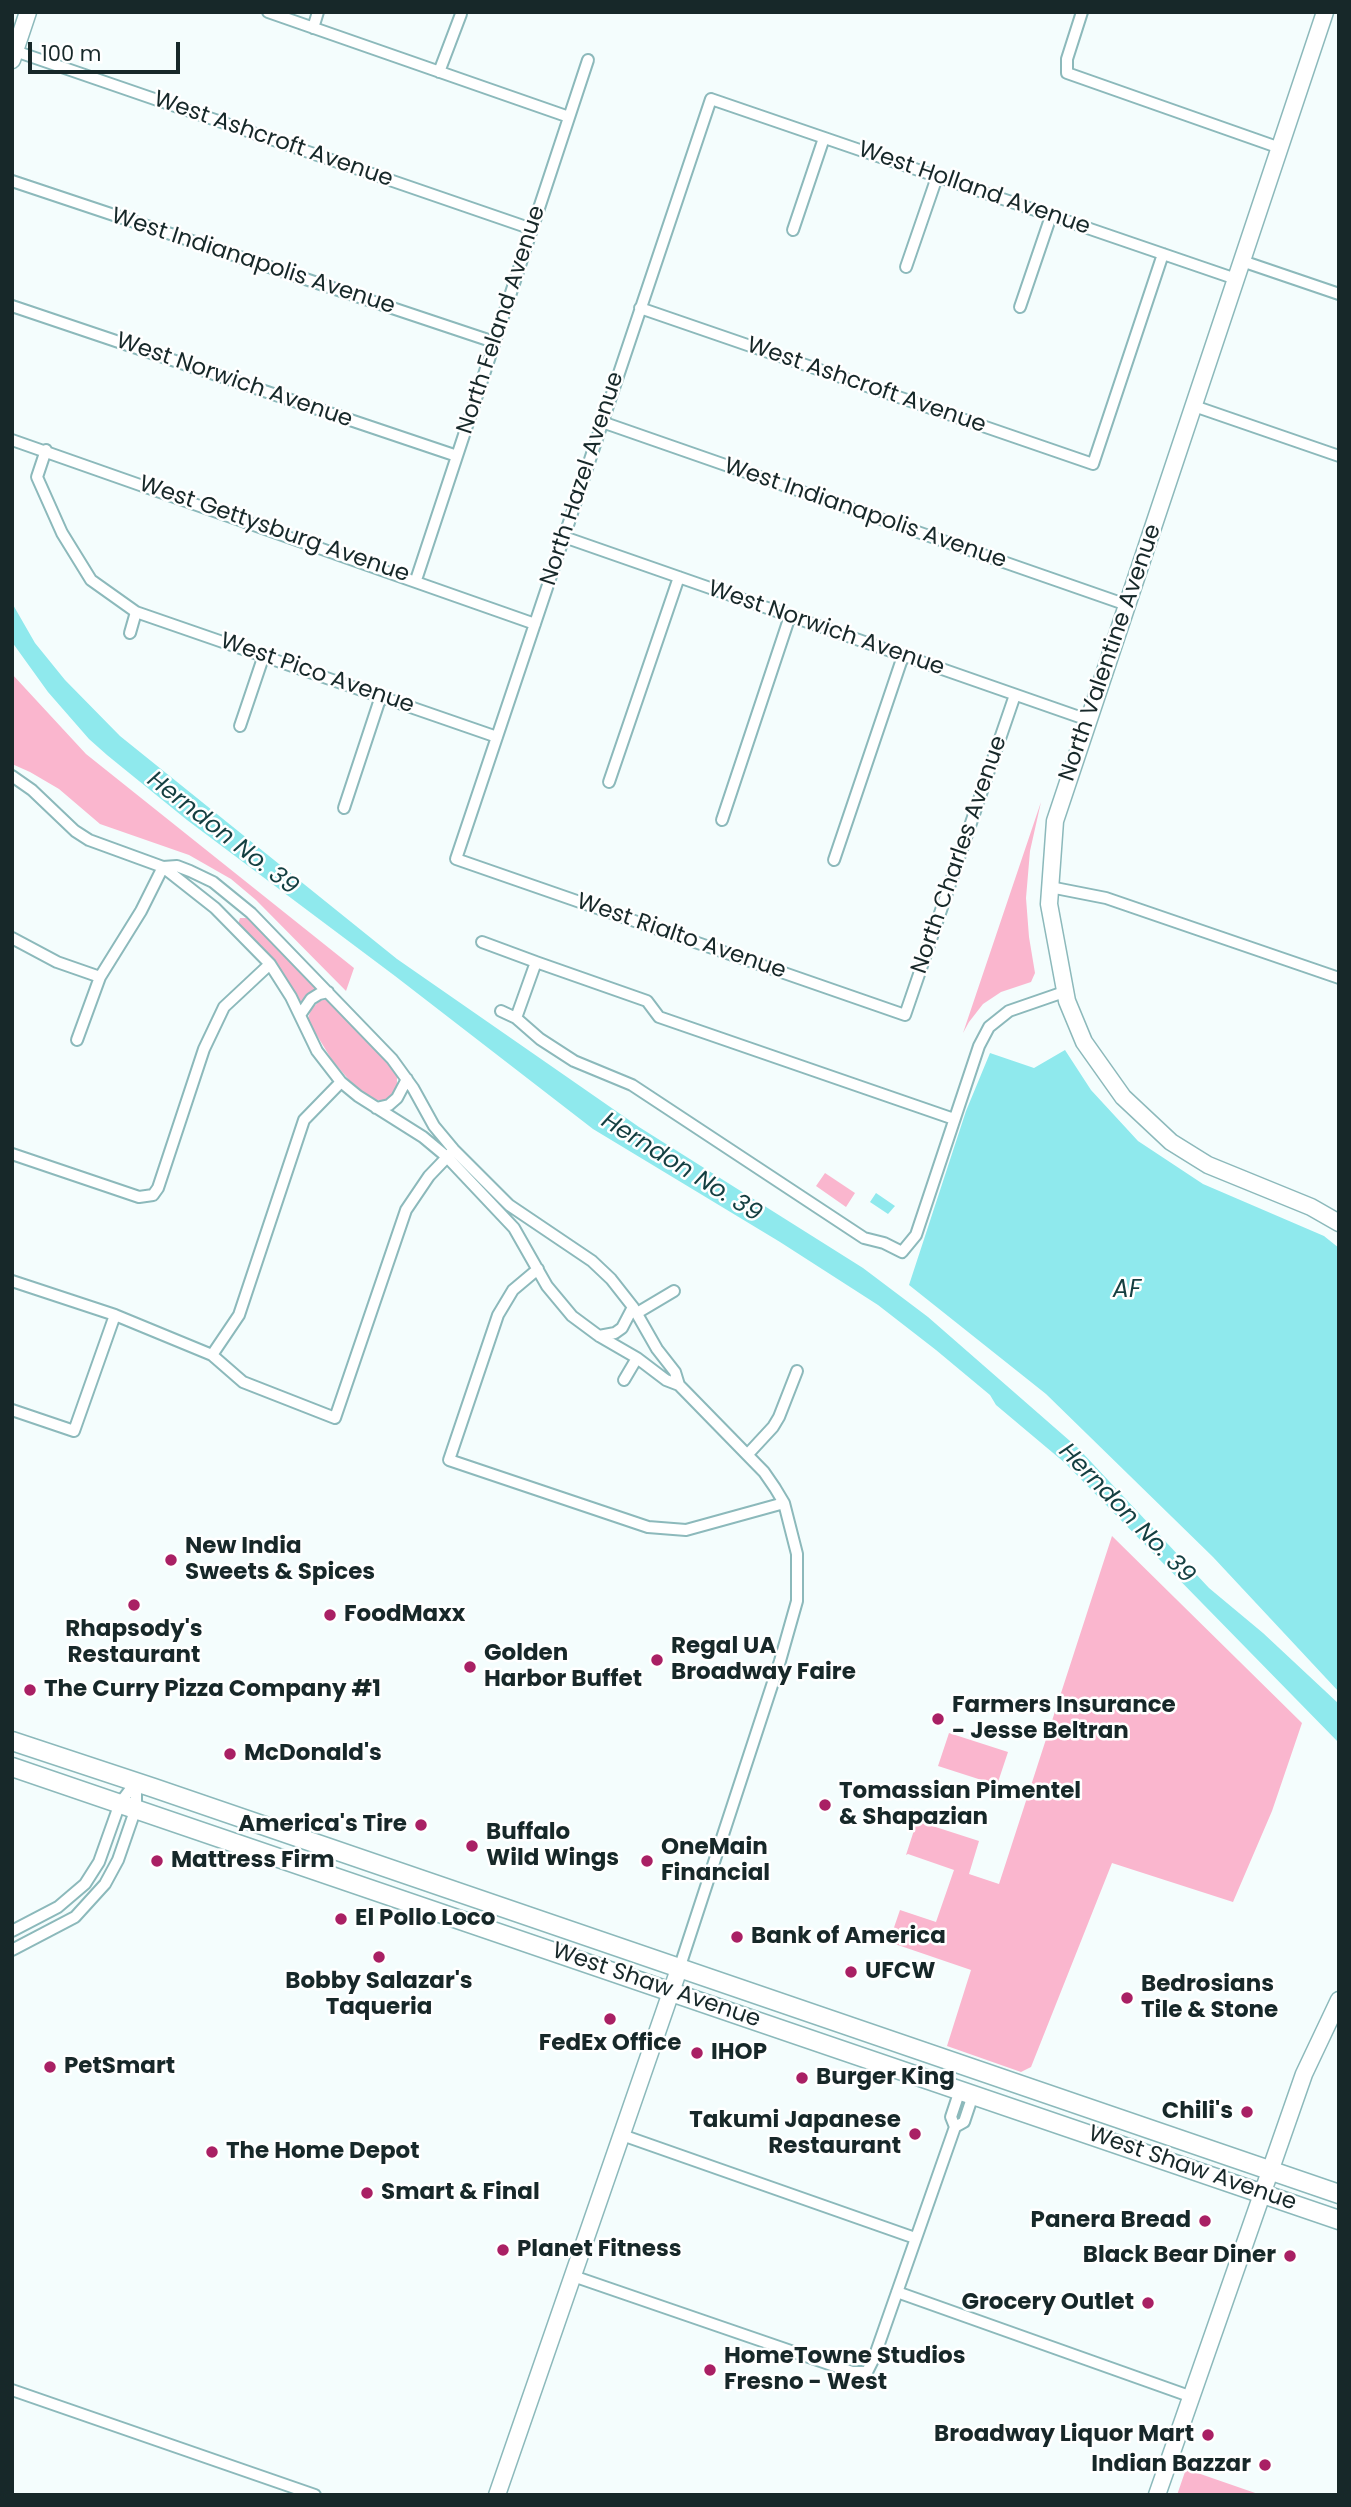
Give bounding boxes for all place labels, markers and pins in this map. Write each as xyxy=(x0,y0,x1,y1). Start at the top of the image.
place label: New India Sweets & Spices xyxy=(185,1533,375,1587)
marker: New India Sweets & Spices xyxy=(163,1552,179,1568)
marker: Rhapsody's Restaurant xyxy=(126,1597,142,1613)
place label: FoodMaxx xyxy=(344,1601,465,1629)
marker: FoodMaxx xyxy=(322,1607,338,1623)
place label: Rhapsody's Restaurant xyxy=(65,1616,203,1670)
place label: Regal UA Broadway Faire xyxy=(671,1633,856,1687)
place label: Golden Harbor Buffet xyxy=(484,1640,642,1694)
marker: Regal UA Broadway Faire xyxy=(649,1652,665,1668)
marker: Golden Harbor Buffet xyxy=(462,1659,478,1675)
place label: The Curry Pizza Company #1 xyxy=(44,1676,381,1704)
marker: The Curry Pizza Company #1 xyxy=(22,1682,38,1698)
place label: Farmers Insurance - Jesse Beltran xyxy=(952,1692,1176,1746)
marker: Farmers Insurance - Jesse Beltran xyxy=(930,1711,946,1727)
place label: McDonald's xyxy=(244,1740,382,1768)
marker: McDonald's xyxy=(222,1746,238,1762)
place label: Tomassian Pimentel & Shapazian xyxy=(839,1778,1081,1832)
marker: Tomassian Pimentel & Shapazian xyxy=(817,1797,833,1813)
place label: America's Tire xyxy=(238,1811,407,1839)
marker: America's Tire xyxy=(413,1817,429,1833)
place label: Buffalo Wild Wings xyxy=(486,1819,619,1873)
place label: OneMain Financial xyxy=(661,1834,770,1888)
marker: Buffalo Wild Wings xyxy=(464,1838,480,1854)
place label: Mattress Firm xyxy=(171,1847,335,1875)
marker: Mattress Firm xyxy=(149,1853,165,1869)
marker: OneMain Financial xyxy=(639,1853,655,1869)
place label: El Pollo Loco xyxy=(355,1905,495,1933)
marker: El Pollo Loco xyxy=(333,1911,349,1927)
place label: Bank of America xyxy=(751,1923,946,1951)
marker: Bank of America xyxy=(729,1929,745,1945)
marker: Bobby Salazar's Taqueria xyxy=(371,1949,387,1965)
place label: UFCW xyxy=(865,1958,936,1986)
marker: UFCW xyxy=(843,1964,859,1980)
place label: Bobby Salazar's Taqueria xyxy=(285,1968,473,2022)
place label: Bedrosians Tile & Stone xyxy=(1141,1971,1278,2025)
marker: Bedrosians Tile & Stone xyxy=(1119,1990,1135,2006)
marker: FedEx Office xyxy=(602,2011,618,2027)
place label: FedEx Office xyxy=(539,2030,681,2058)
place label: IHOP xyxy=(711,2039,767,2067)
marker: IHOP xyxy=(689,2045,705,2061)
place label: PetSmart xyxy=(64,2053,175,2081)
marker: PetSmart xyxy=(42,2059,58,2075)
place label: Burger King xyxy=(816,2064,955,2092)
marker: Burger King xyxy=(794,2070,810,2086)
place label: Chili's xyxy=(1162,2098,1233,2126)
marker: Chili's xyxy=(1239,2104,1255,2120)
place label: Takumi Japanese Restaurant xyxy=(689,2107,901,2161)
marker: Takumi Japanese Restaurant xyxy=(907,2126,923,2142)
place label: The Home Depot xyxy=(226,2138,419,2166)
marker: The Home Depot xyxy=(204,2144,220,2160)
place label: Smart & Final xyxy=(381,2179,540,2207)
marker: Smart & Final xyxy=(359,2185,375,2201)
place label: Panera Bread xyxy=(1031,2207,1191,2235)
marker: Panera Bread xyxy=(1197,2213,1213,2229)
place label: Planet Fitness xyxy=(517,2236,682,2264)
marker: Planet Fitness xyxy=(495,2242,511,2258)
place label: Black Bear Diner xyxy=(1083,2242,1276,2270)
marker: Black Bear Diner xyxy=(1282,2248,1298,2264)
place label: Grocery Outlet xyxy=(961,2289,1134,2317)
marker: Grocery Outlet xyxy=(1140,2295,1156,2311)
place label: HomeTowne Studios Fresno - West xyxy=(724,2343,966,2397)
marker: HomeTowne Studios Fresno - West xyxy=(702,2362,718,2378)
place label: Broadway Liquor Mart xyxy=(934,2421,1194,2449)
marker: Broadway Liquor Mart xyxy=(1200,2427,1216,2443)
place label: Indian Bazzar xyxy=(1091,2451,1251,2479)
marker: Indian Bazzar xyxy=(1257,2457,1273,2473)

